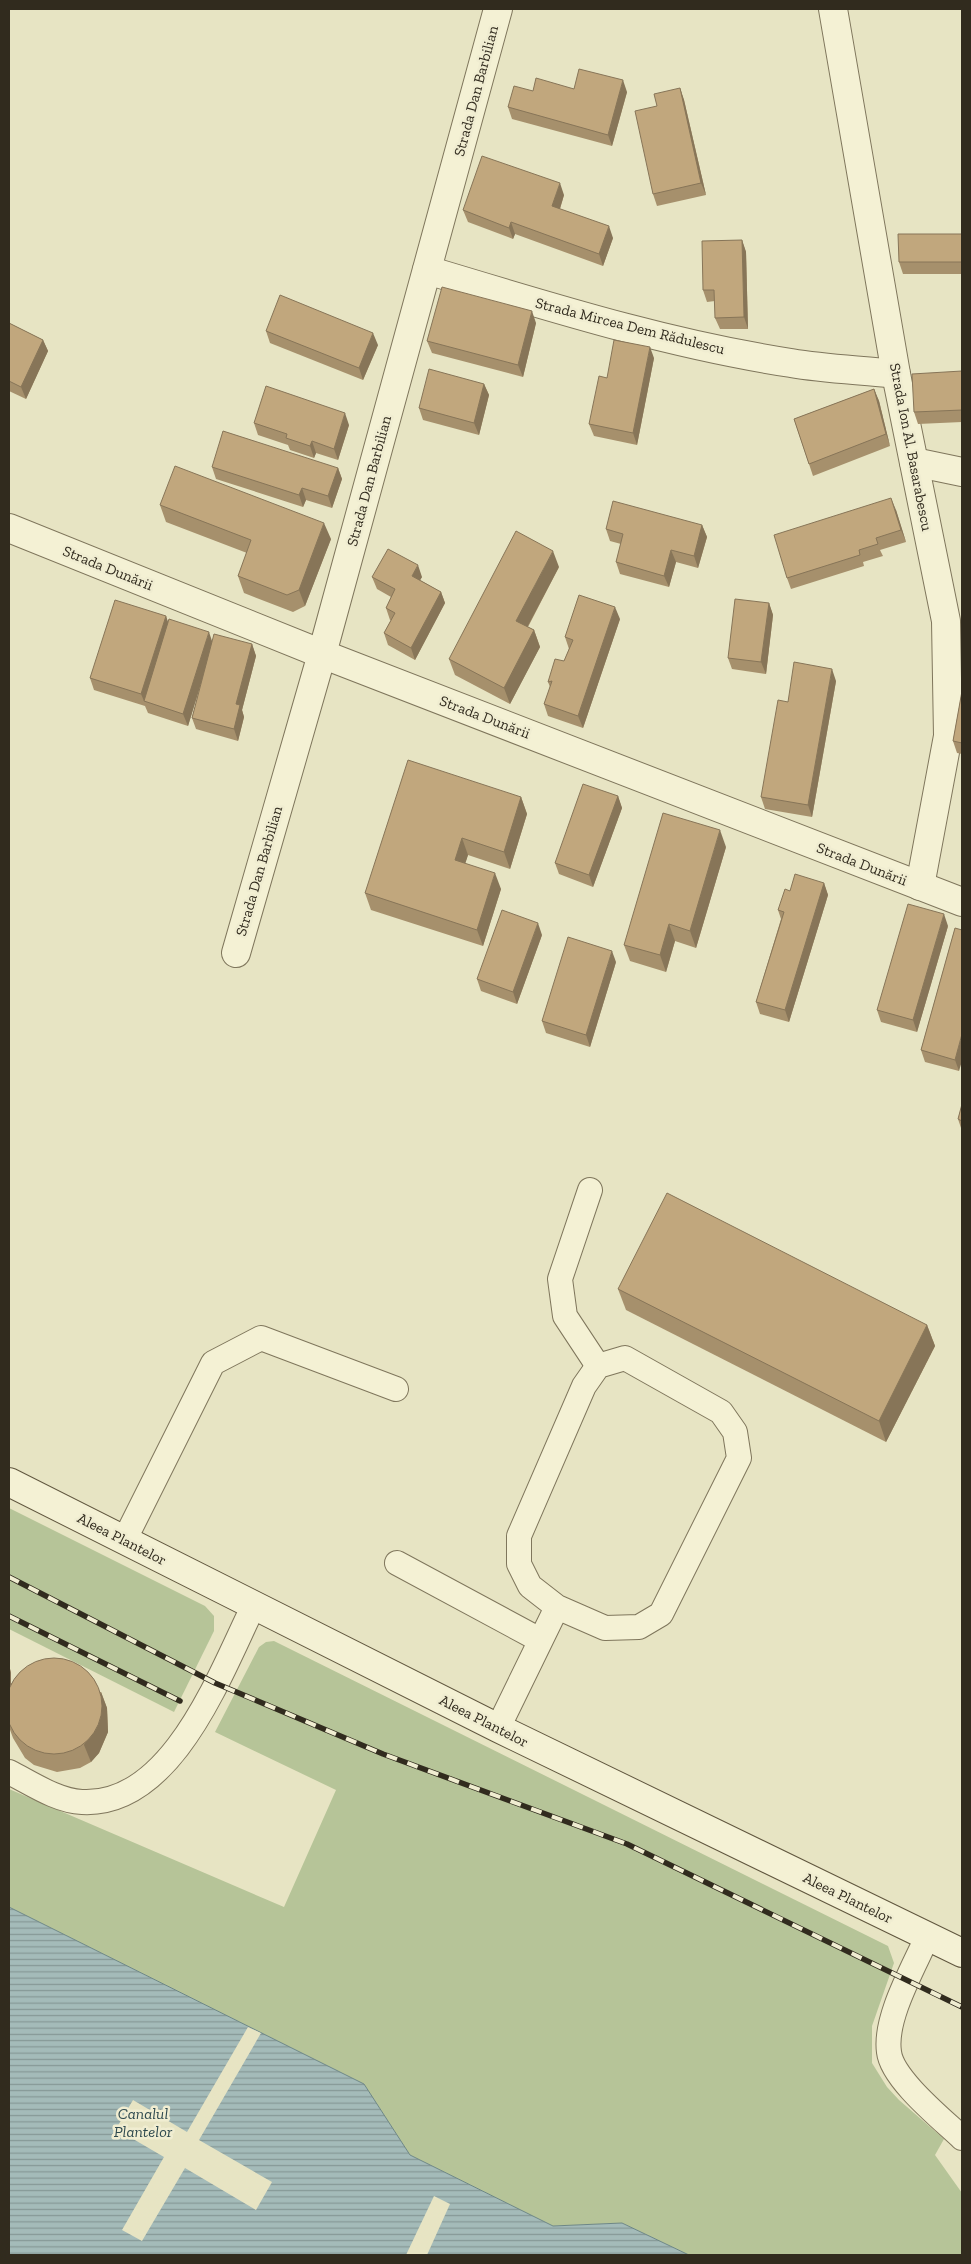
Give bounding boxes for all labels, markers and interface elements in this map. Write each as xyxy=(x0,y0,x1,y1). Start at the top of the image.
street label: Strada Dan Barbilian xyxy=(450,23,502,158)
street label: Strada Mircea Dem Rădulescu xyxy=(533,294,727,358)
street label: Strada Ion Al. Basarabescu xyxy=(886,362,936,533)
street label: Strada Dan Barbilian xyxy=(343,413,395,548)
street label: Strada Dunării xyxy=(60,542,156,594)
street label: Strada Dunării xyxy=(437,691,533,743)
street label: Strada Dan Barbilian xyxy=(232,803,286,938)
street label: Strada Dunării xyxy=(814,838,910,890)
street label: Aleea Plantelor xyxy=(74,1509,170,1569)
street label: Aleea Plantelor xyxy=(436,1691,532,1751)
street label: Aleea Plantelor xyxy=(800,1869,896,1927)
water label: Canalul Plantelor xyxy=(114,2104,173,2141)

